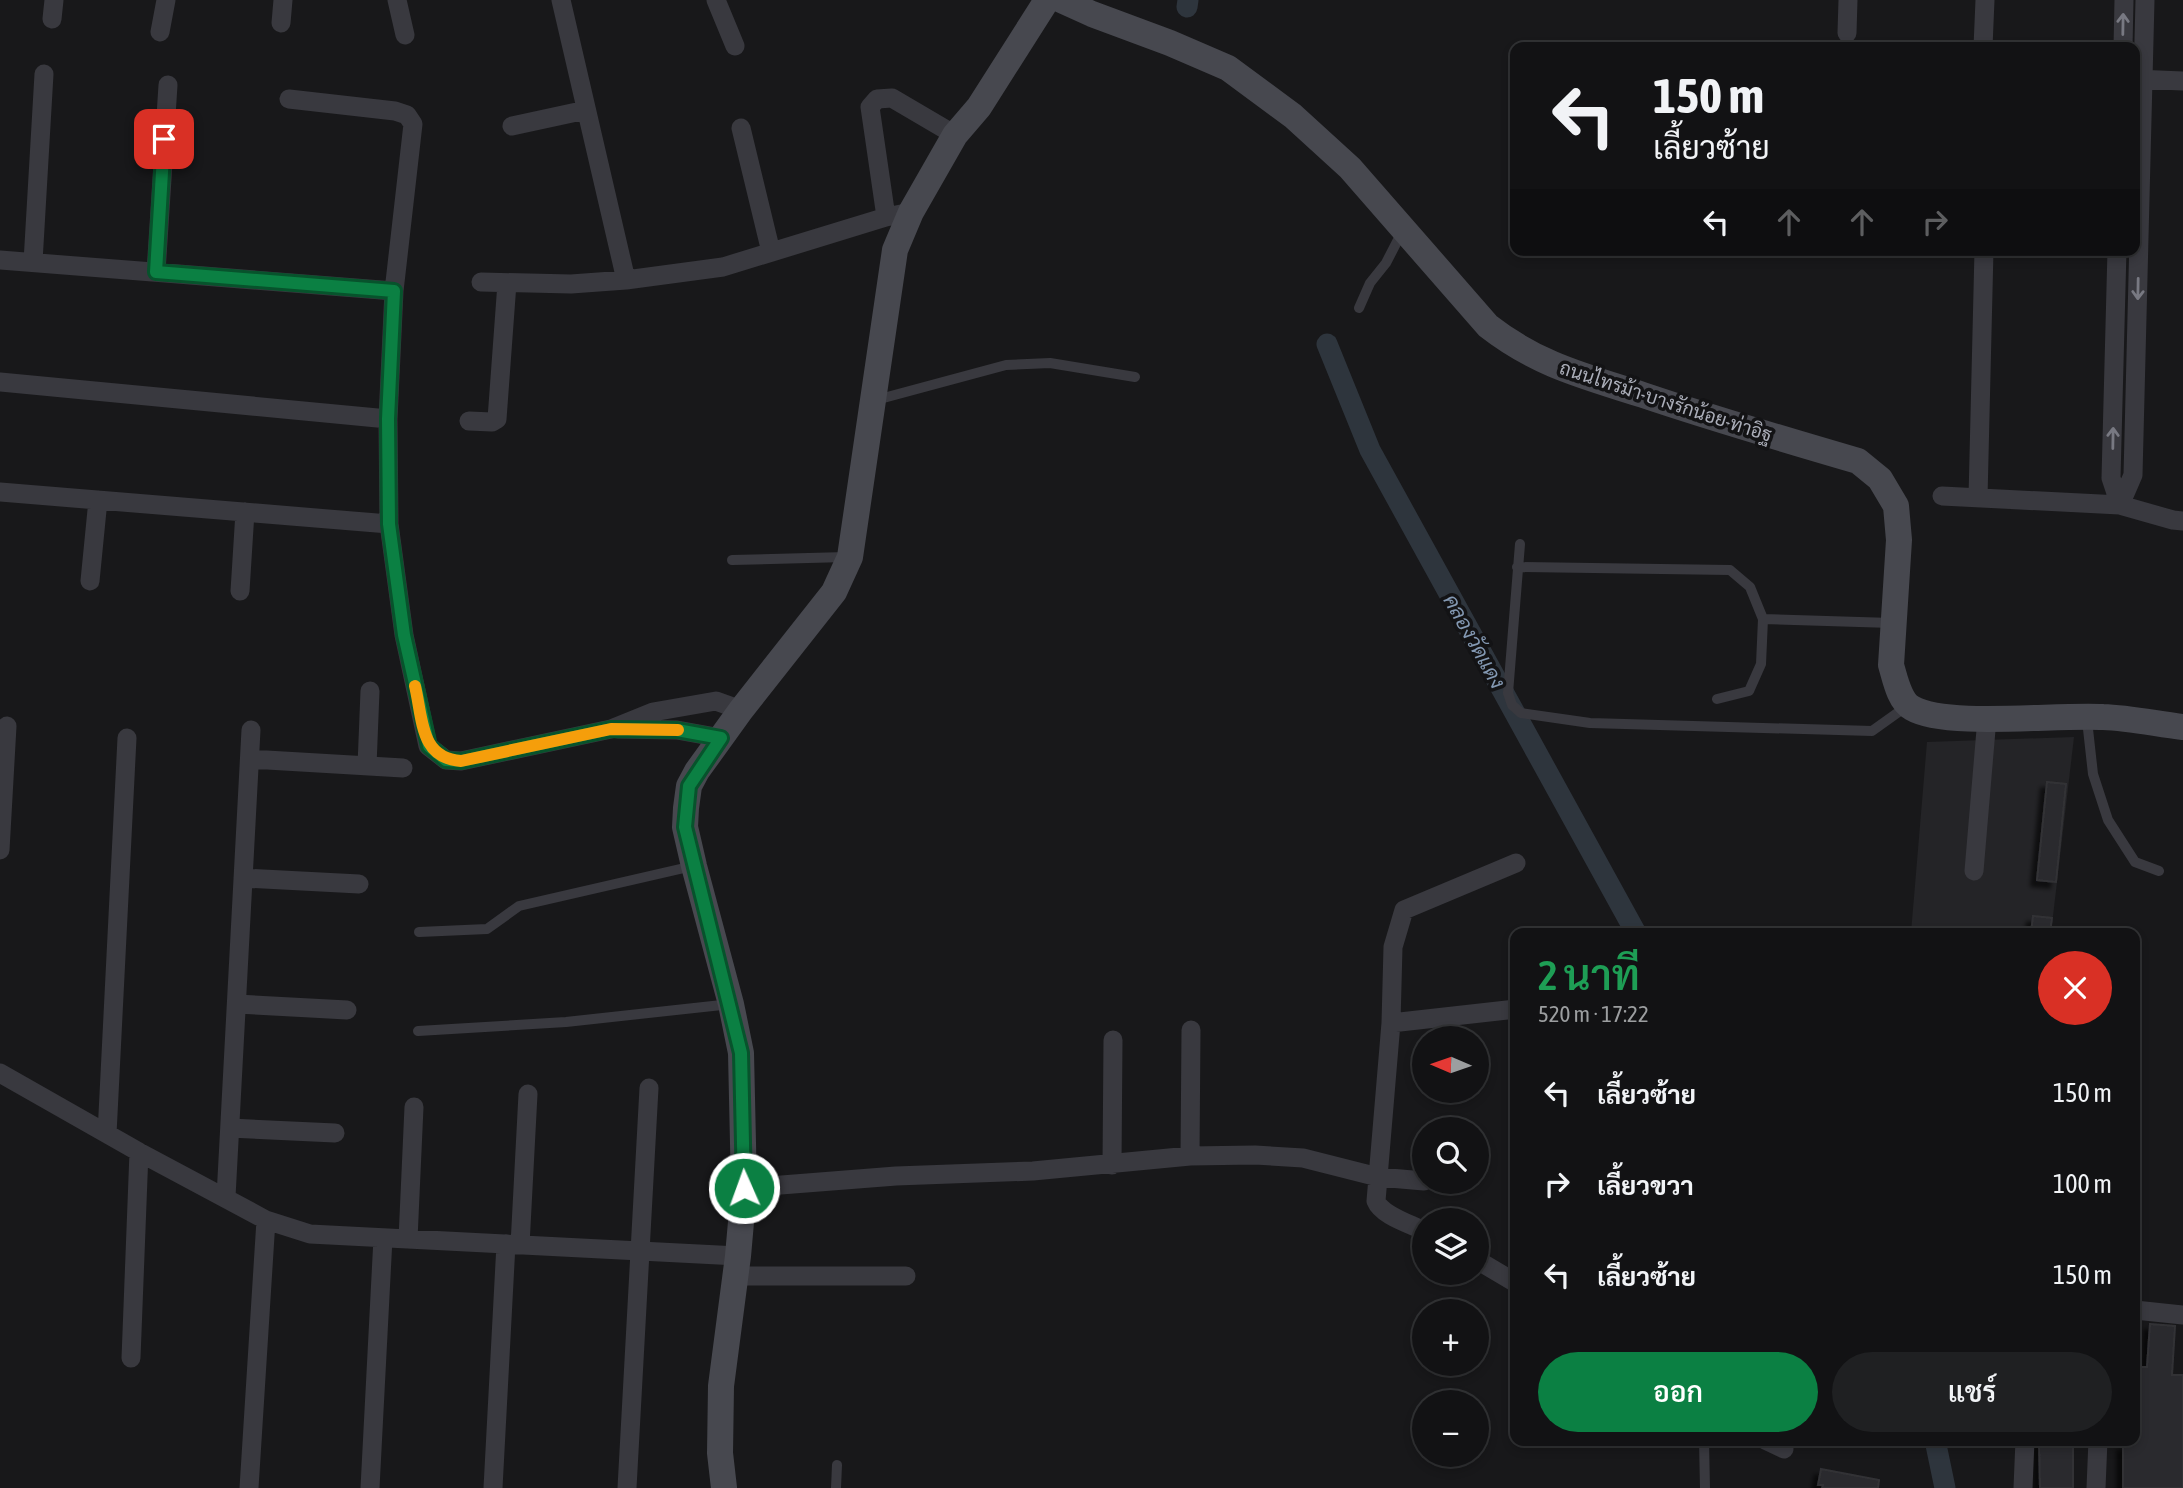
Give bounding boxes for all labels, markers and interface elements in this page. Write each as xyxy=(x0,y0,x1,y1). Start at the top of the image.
one-way arrow xyxy=(2116,12,2130,35)
text: 150 m xyxy=(1653,67,1764,123)
icon: left xyxy=(1538,70,1629,161)
pin xyxy=(134,109,194,169)
icon: arrive xyxy=(145,120,183,158)
text: เลี้ยวซ้าย xyxy=(1653,129,1770,166)
icon: left xyxy=(1697,203,1735,241)
icon: ahead xyxy=(1770,203,1808,241)
icon: ahead xyxy=(1843,203,1881,241)
icon: right xyxy=(1916,203,1954,241)
one-way arrow xyxy=(2131,277,2144,300)
street label: ถนนไทรม้า-บางรักน้อย-ท่าอิฐ xyxy=(1556,355,1775,448)
one-way arrow xyxy=(2106,427,2119,450)
water label: คลองวัดแดง xyxy=(1439,590,1511,692)
text: 2 นาที xyxy=(1538,951,1640,999)
button: close xyxy=(2038,951,2112,1025)
text: 520 m · 17:22 xyxy=(1538,1001,1649,1027)
north arrow xyxy=(1412,1026,1489,1102)
map controls xyxy=(1412,1026,1489,1467)
icon: left xyxy=(1538,1074,1576,1112)
text: 150 m xyxy=(2053,1078,2112,1108)
text: เลี้ยวซ้าย xyxy=(1597,1080,1696,1110)
button: search xyxy=(1412,1117,1489,1194)
position arrow xyxy=(707,1151,781,1225)
icon: right xyxy=(1538,1165,1576,1203)
text: 100 m xyxy=(2053,1169,2112,1199)
text: เลี้ยวขวา xyxy=(1597,1171,1694,1201)
button: layers xyxy=(1412,1208,1489,1285)
icon: left xyxy=(1538,1256,1576,1294)
text: 150 m xyxy=(2053,1260,2112,1290)
text: เลี้ยวซ้าย xyxy=(1597,1262,1696,1292)
button: + xyxy=(1412,1299,1489,1376)
button: ออก xyxy=(1538,1352,1818,1432)
button: แชร์ xyxy=(1832,1352,2112,1432)
button: − xyxy=(1412,1390,1489,1467)

